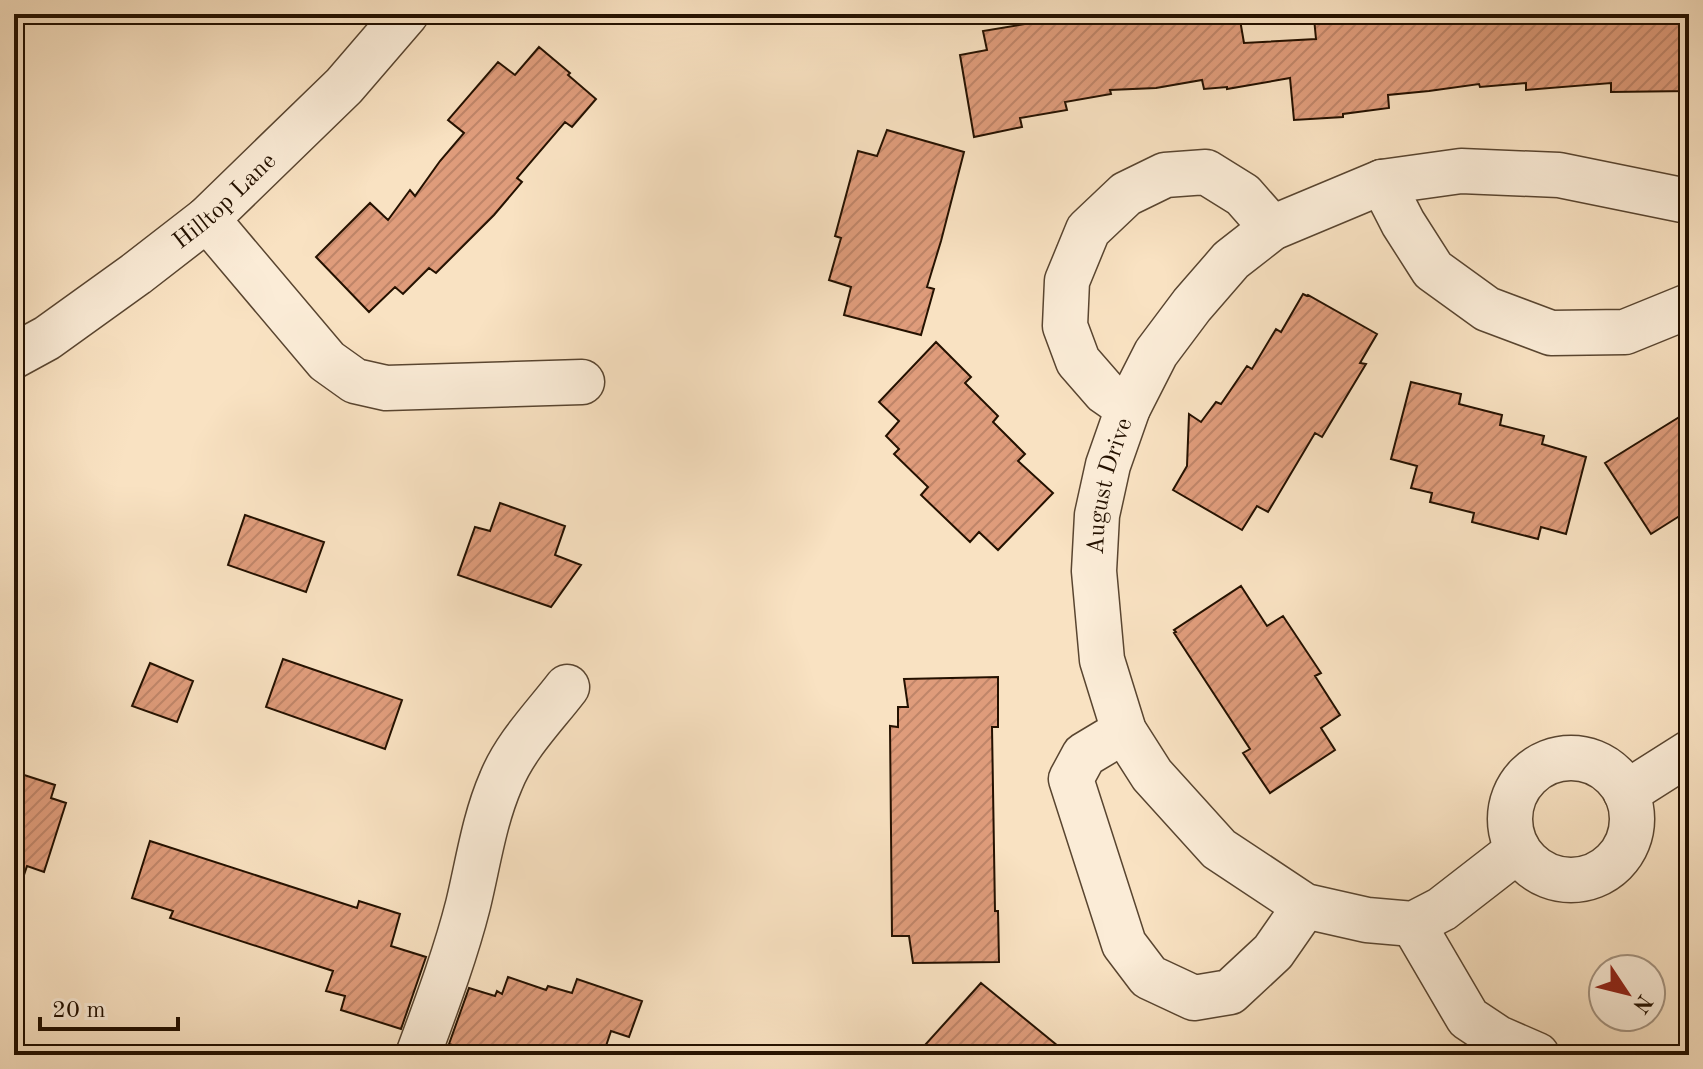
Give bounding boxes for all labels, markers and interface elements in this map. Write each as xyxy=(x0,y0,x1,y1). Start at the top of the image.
street label: Hilltop Lane xyxy=(169,149,281,255)
street label: August Drive xyxy=(1085,415,1138,555)
north arrow xyxy=(1587,953,1667,1033)
scale bar xyxy=(40,981,178,1031)
text: N xyxy=(1628,990,1656,1017)
text: 20 m xyxy=(52,999,106,1023)

